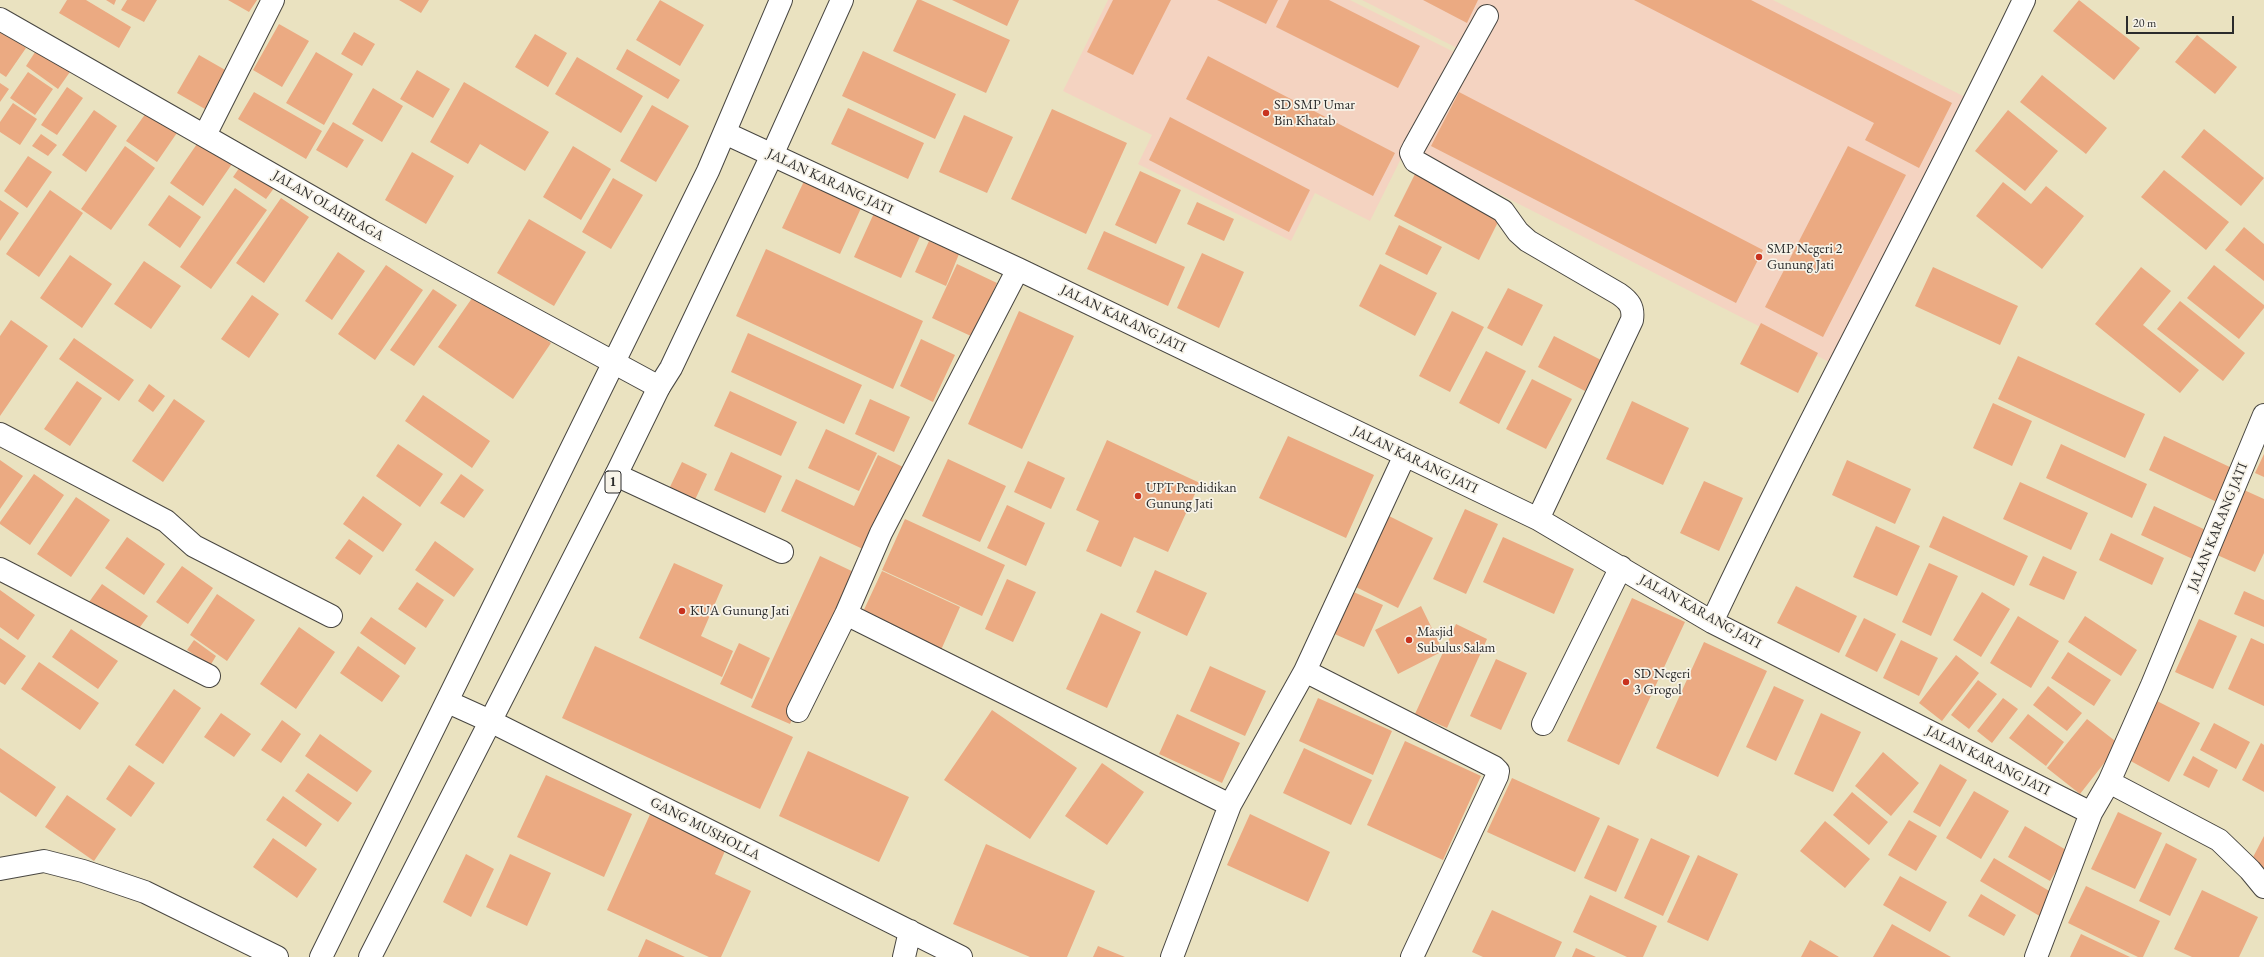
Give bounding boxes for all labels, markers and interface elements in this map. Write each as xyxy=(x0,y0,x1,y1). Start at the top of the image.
scale bar xyxy=(2128,8,2236,34)
text: 20 m xyxy=(2133,15,2156,31)
place label: SD SMP Umar Bin Khatab xyxy=(1274,97,1355,130)
marker: SD SMP Umar Bin Khatab xyxy=(1261,108,1271,118)
street label: JALAN KARANG JATI xyxy=(764,145,896,219)
street label: JALAN OLAHRAGA xyxy=(269,167,387,245)
place label: SMP Negeri 2 Gunung Jati xyxy=(1767,241,1842,274)
marker: SMP Negeri 2 Gunung Jati xyxy=(1754,252,1764,262)
street label: JALAN KARANG JATI xyxy=(1058,281,1188,357)
street label: JALAN KARANG JATI xyxy=(1350,422,1480,498)
street label: JALAN KARANG JATI xyxy=(2185,460,2251,594)
road number: 1 xyxy=(605,471,621,493)
place label: UPT Pendidikan Gunung Jati xyxy=(1146,480,1237,512)
marker: UPT Pendidikan Gunung Jati xyxy=(1133,491,1143,501)
street label: JALAN KARANG JATI xyxy=(1636,571,1764,653)
place label: KUA Gunung Jati xyxy=(690,603,789,619)
marker: KUA Gunung Jati xyxy=(677,606,687,616)
place label: Masjid Subulus Salam xyxy=(1417,624,1495,656)
marker: Masjid Subulus Salam xyxy=(1404,635,1414,645)
place label: SD Negeri 3 Grogol xyxy=(1634,666,1690,698)
marker: SD Negeri 3 Grogol xyxy=(1621,677,1631,687)
street label: JALAN KARANG JATI xyxy=(1923,722,2053,800)
street label: GANG MUSHOLLA xyxy=(647,794,763,864)

